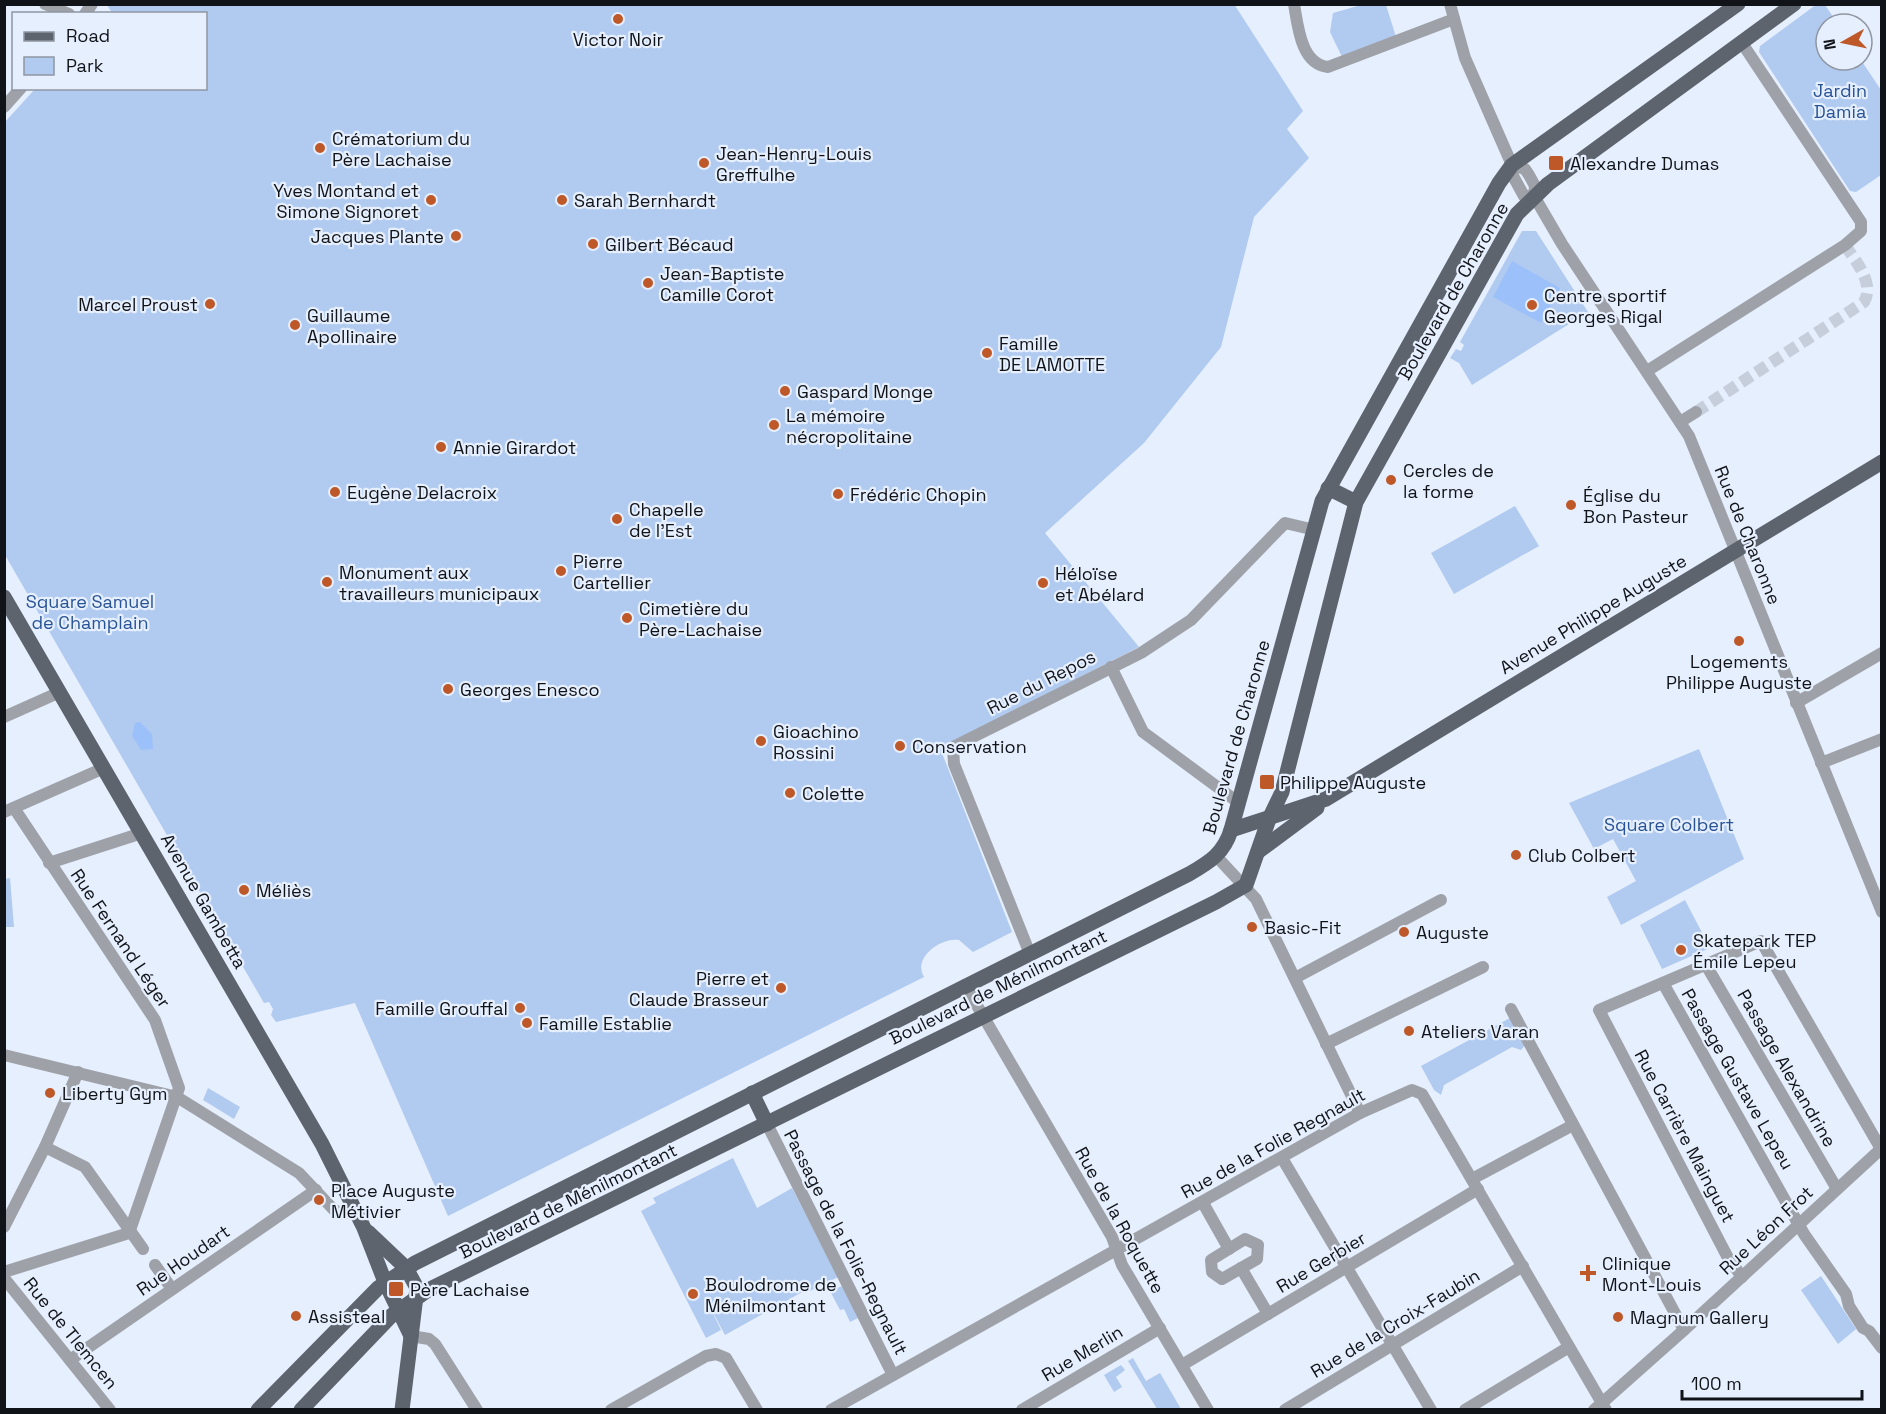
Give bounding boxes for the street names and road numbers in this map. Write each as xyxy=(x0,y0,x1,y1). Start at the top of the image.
street label: Boulevard de Charonne xyxy=(1393,198,1513,384)
street label: Rue de Charonne xyxy=(1710,462,1786,608)
street label: Avenue Philippe Auguste xyxy=(1495,549,1691,679)
street label: Boulevard de Charonne xyxy=(1197,637,1275,837)
street label: Rue du Repos xyxy=(983,645,1099,719)
street label: Avenue Gambetta xyxy=(156,829,252,973)
street label: Rue Fernand Léger xyxy=(66,864,176,1012)
street label: Boulevard de Ménilmontant xyxy=(885,924,1111,1050)
street label: Passage Gustave Lepeu xyxy=(1677,984,1799,1174)
street label: Passage Alexandrine xyxy=(1732,985,1842,1151)
street label: Rue Carrière Mainguet xyxy=(1630,1046,1740,1226)
street label: Rue de la Folie Regnault xyxy=(1177,1083,1369,1203)
street label: Passage de la Folie-Regnault xyxy=(779,1125,913,1359)
street label: Boulevard de Ménilmontant xyxy=(455,1138,681,1264)
street label: Rue de la Roquette xyxy=(1070,1143,1170,1297)
street label: Rue Léon Frot xyxy=(1714,1181,1818,1279)
street label: Rue Houdart xyxy=(132,1219,234,1301)
street label: Rue Gerbier xyxy=(1272,1226,1370,1298)
street label: Rue de la Croix-Faubin xyxy=(1306,1263,1484,1383)
street label: Rue de Tlemcen xyxy=(19,1272,123,1394)
street label: Rue Merlin xyxy=(1037,1320,1127,1386)

